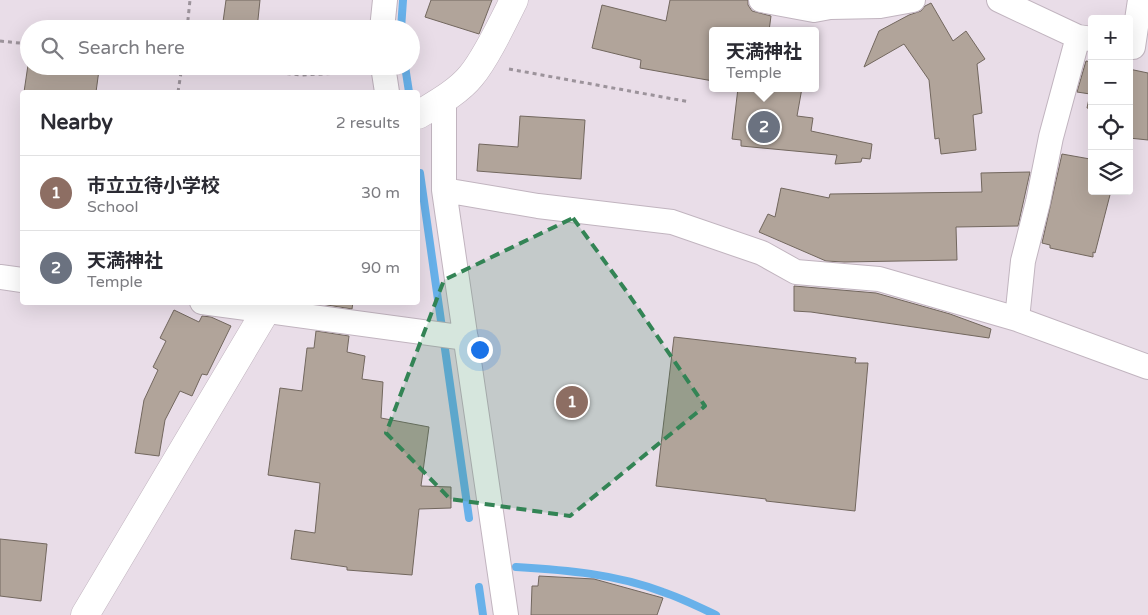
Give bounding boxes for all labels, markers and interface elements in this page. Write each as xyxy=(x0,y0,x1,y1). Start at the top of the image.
map controls xyxy=(1088,15,1133,195)
button: + xyxy=(1088,15,1133,60)
search box xyxy=(20,20,420,75)
popup xyxy=(709,27,819,92)
icon: search xyxy=(38,34,66,62)
text: Search here xyxy=(78,37,185,59)
text: 天満神社 xyxy=(726,41,802,63)
button: − xyxy=(1088,60,1133,105)
text: Temple xyxy=(726,63,782,83)
button: locate xyxy=(1088,105,1133,150)
pin: 2 xyxy=(748,108,780,146)
text: Nearby xyxy=(40,110,113,135)
text: 2 results xyxy=(336,113,400,133)
button: layers xyxy=(1088,150,1133,195)
text: 市立立待小学校 xyxy=(87,175,220,197)
text: 1 xyxy=(51,183,61,203)
text: 30 m xyxy=(361,183,400,203)
text: School xyxy=(87,197,139,217)
text: 天満神社 xyxy=(87,250,163,272)
text: 2 xyxy=(51,258,61,278)
text: 90 m xyxy=(361,258,400,278)
text: Temple xyxy=(87,272,143,292)
your location xyxy=(467,337,493,363)
pin: 1 xyxy=(556,383,588,421)

